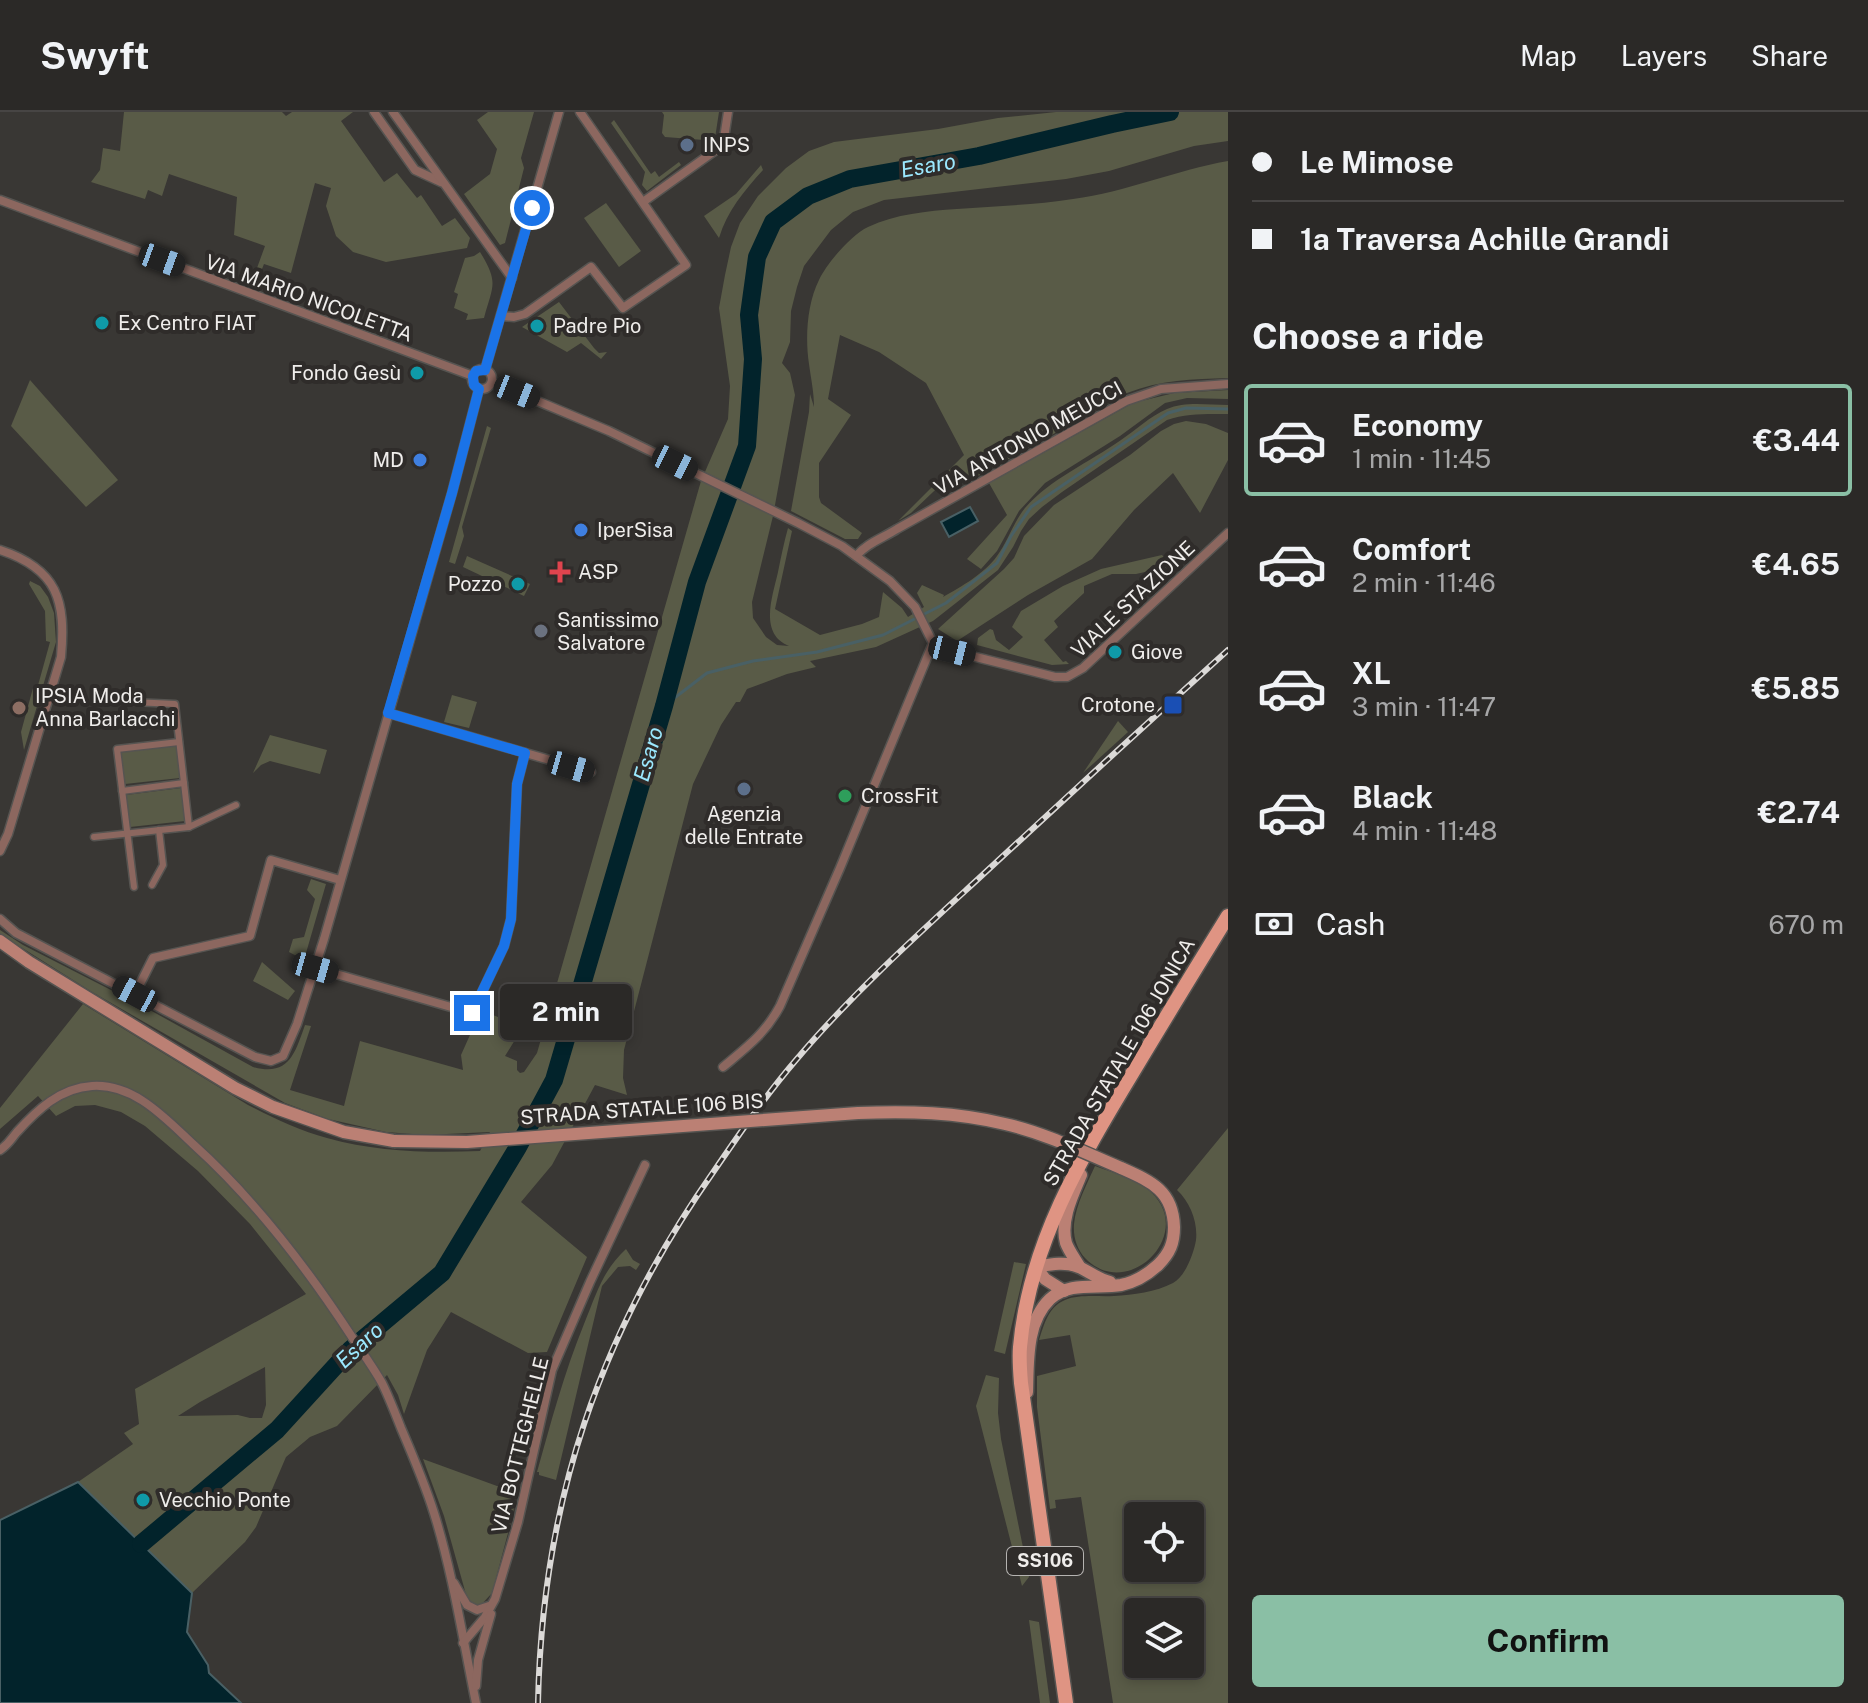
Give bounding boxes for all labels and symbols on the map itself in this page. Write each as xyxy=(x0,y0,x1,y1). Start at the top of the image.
place label: INPS xyxy=(703,133,750,157)
marker: INPS xyxy=(678,136,696,154)
water label: Esaro xyxy=(898,147,958,183)
route start xyxy=(514,190,550,226)
car xyxy=(135,241,189,279)
street label: VIA MARIO NICOLETTA xyxy=(202,249,416,347)
place label: Ex Centro FIAT xyxy=(118,311,256,335)
marker: Ex Centro FIAT xyxy=(93,314,111,332)
place label: Padre Pio xyxy=(553,314,641,338)
marker: Padre Pio xyxy=(528,317,546,335)
place label: Fondo Gesù xyxy=(291,361,401,385)
marker: Fondo Gesù xyxy=(408,364,426,382)
car xyxy=(490,372,544,412)
street label: VIA ANTONIO MEUCCI xyxy=(930,376,1126,500)
car xyxy=(648,442,702,484)
place label: MD xyxy=(372,448,404,472)
marker: MD xyxy=(411,451,429,469)
place label: IperSisa xyxy=(597,518,673,542)
marker: IperSisa xyxy=(572,521,590,539)
street label: VIALE STAZIONE xyxy=(1066,536,1200,662)
place label: ASP xyxy=(578,560,618,584)
marker: ASP xyxy=(549,561,571,583)
place label: Pozzo xyxy=(448,572,502,596)
marker: Pozzo xyxy=(509,575,527,593)
place label: Santissimo Salvatore xyxy=(557,608,659,655)
marker: Santissimo Salvatore xyxy=(532,622,550,640)
car xyxy=(926,634,978,668)
place label: Giove xyxy=(1131,640,1183,664)
marker: Giove xyxy=(1106,643,1124,661)
place label: IPSIA Moda Anna Barlacchi xyxy=(35,684,176,731)
place label: Crotone xyxy=(1081,693,1155,717)
marker: Crotone xyxy=(1162,694,1184,716)
marker: IPSIA Moda Anna Barlacchi xyxy=(10,699,28,717)
water label: Esaro xyxy=(628,724,668,784)
car xyxy=(545,749,597,785)
marker: Agenzia delle Entrate xyxy=(735,780,753,798)
place label: CrossFit xyxy=(861,784,939,808)
marker: CrossFit xyxy=(836,787,854,805)
place label: Agenzia delle Entrate xyxy=(685,802,803,849)
street label: STRADA STATALE 106 JONICA xyxy=(1038,934,1200,1190)
car xyxy=(289,950,341,986)
car xyxy=(108,972,162,1016)
callout: 2 min xyxy=(500,985,632,1041)
route end xyxy=(454,995,490,1031)
street label: STRADA STATALE 106 BIS xyxy=(519,1089,765,1129)
water label: Esaro xyxy=(330,1317,388,1373)
street label: VIA BOTTEGHELLE xyxy=(486,1354,554,1536)
place label: Vecchio Ponte xyxy=(159,1488,291,1512)
marker: Vecchio Ponte xyxy=(134,1491,152,1509)
road number: SS106 xyxy=(1007,1547,1083,1575)

